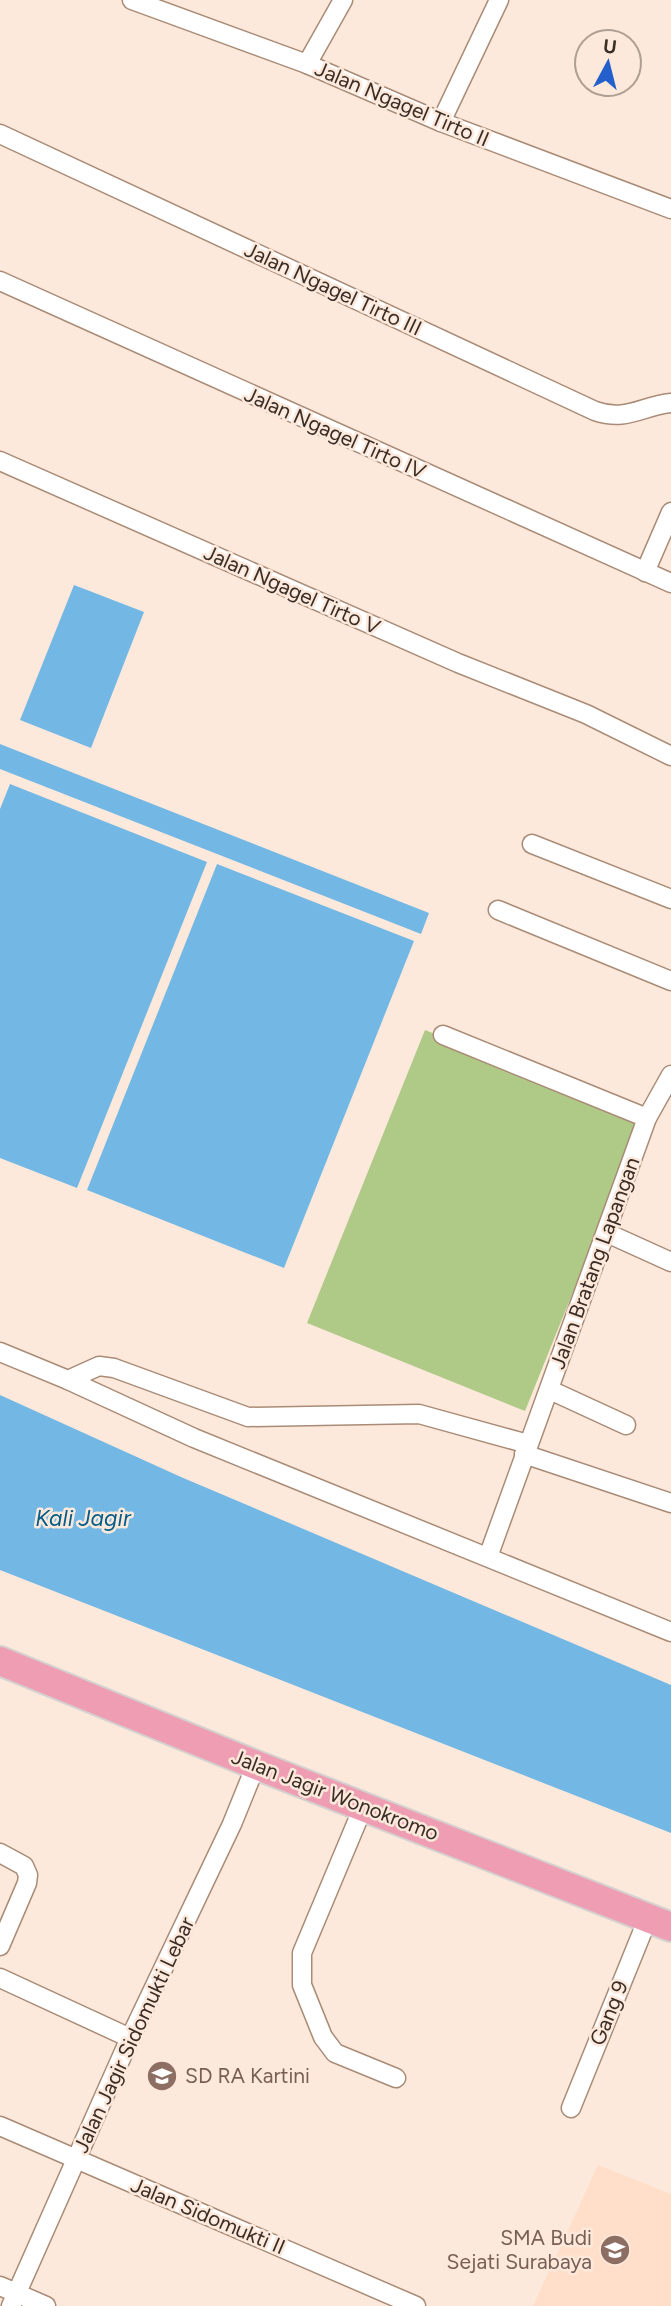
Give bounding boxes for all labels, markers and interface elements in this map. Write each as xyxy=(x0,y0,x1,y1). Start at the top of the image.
north arrow xyxy=(573,28,643,98)
text: U xyxy=(602,34,618,59)
street label: Jalan Ngagel Tirto II xyxy=(311,56,493,152)
street label: Jalan Ngagel Tirto III xyxy=(241,237,426,341)
street label: Jalan Ngagel Tirto IV xyxy=(241,381,430,484)
street label: Jalan Ngagel Tirto V xyxy=(200,539,384,640)
street label: Jalan Bratang Lapangan xyxy=(545,1154,644,1372)
water label: Kali Jagir xyxy=(35,1504,132,1532)
street label: Jalan Jagir Wonokromo xyxy=(228,1744,442,1846)
street label: Jalan Jagir Sidomukti Lebar xyxy=(68,1913,199,2157)
street label: Gang 9 xyxy=(584,1977,633,2049)
school or university icon: SD RA Kartini xyxy=(145,2059,179,2093)
place label: SD RA Kartini xyxy=(185,2063,310,2088)
street label: Jalan Sidomukti II xyxy=(127,2172,289,2259)
place label: SMA Budi Sejati Surabaya xyxy=(446,2225,592,2274)
school or university icon: SMA Budi Sejati Surabaya xyxy=(598,2233,632,2267)

